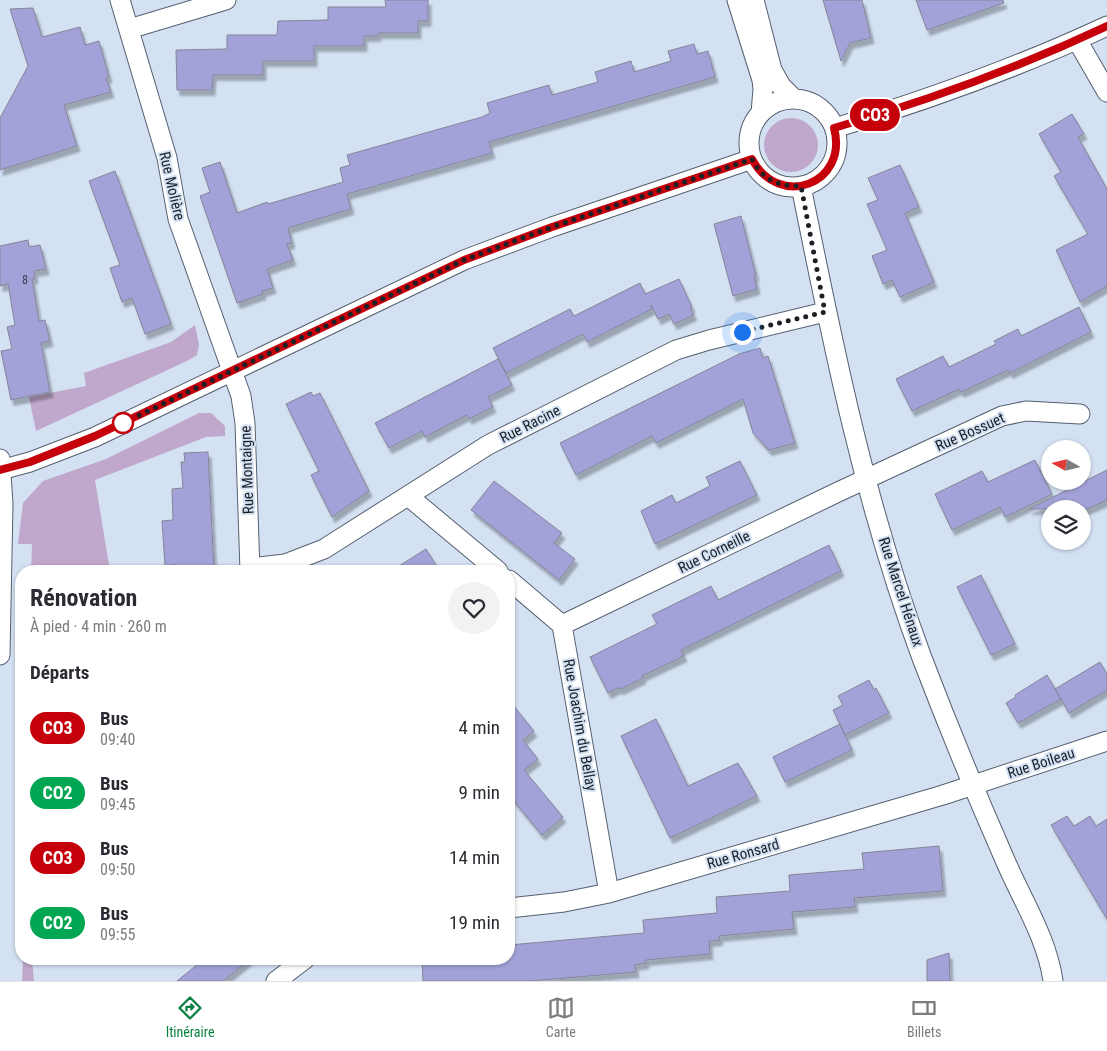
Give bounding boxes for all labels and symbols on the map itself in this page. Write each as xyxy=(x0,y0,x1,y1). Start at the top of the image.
line badge: CO3 xyxy=(846,99,904,131)
street label: Rue Molière xyxy=(155,150,189,222)
house number: 8 xyxy=(22,273,28,287)
your location xyxy=(730,320,755,345)
street label: Rue Racine xyxy=(497,401,563,447)
street label: Rue Bossuet xyxy=(933,409,1007,455)
unlabelled marker xyxy=(112,412,134,434)
street label: Rue Montaigne xyxy=(236,425,258,515)
north arrow xyxy=(1041,440,1091,490)
street label: Rue Corneille xyxy=(675,527,753,577)
street label: Rue Marcel Hénaux xyxy=(875,535,927,649)
street label: Rue Joachim du Bellay xyxy=(560,658,600,792)
street label: Rue Boileau xyxy=(1005,744,1077,782)
street label: Rue Ronsard xyxy=(705,835,781,873)

